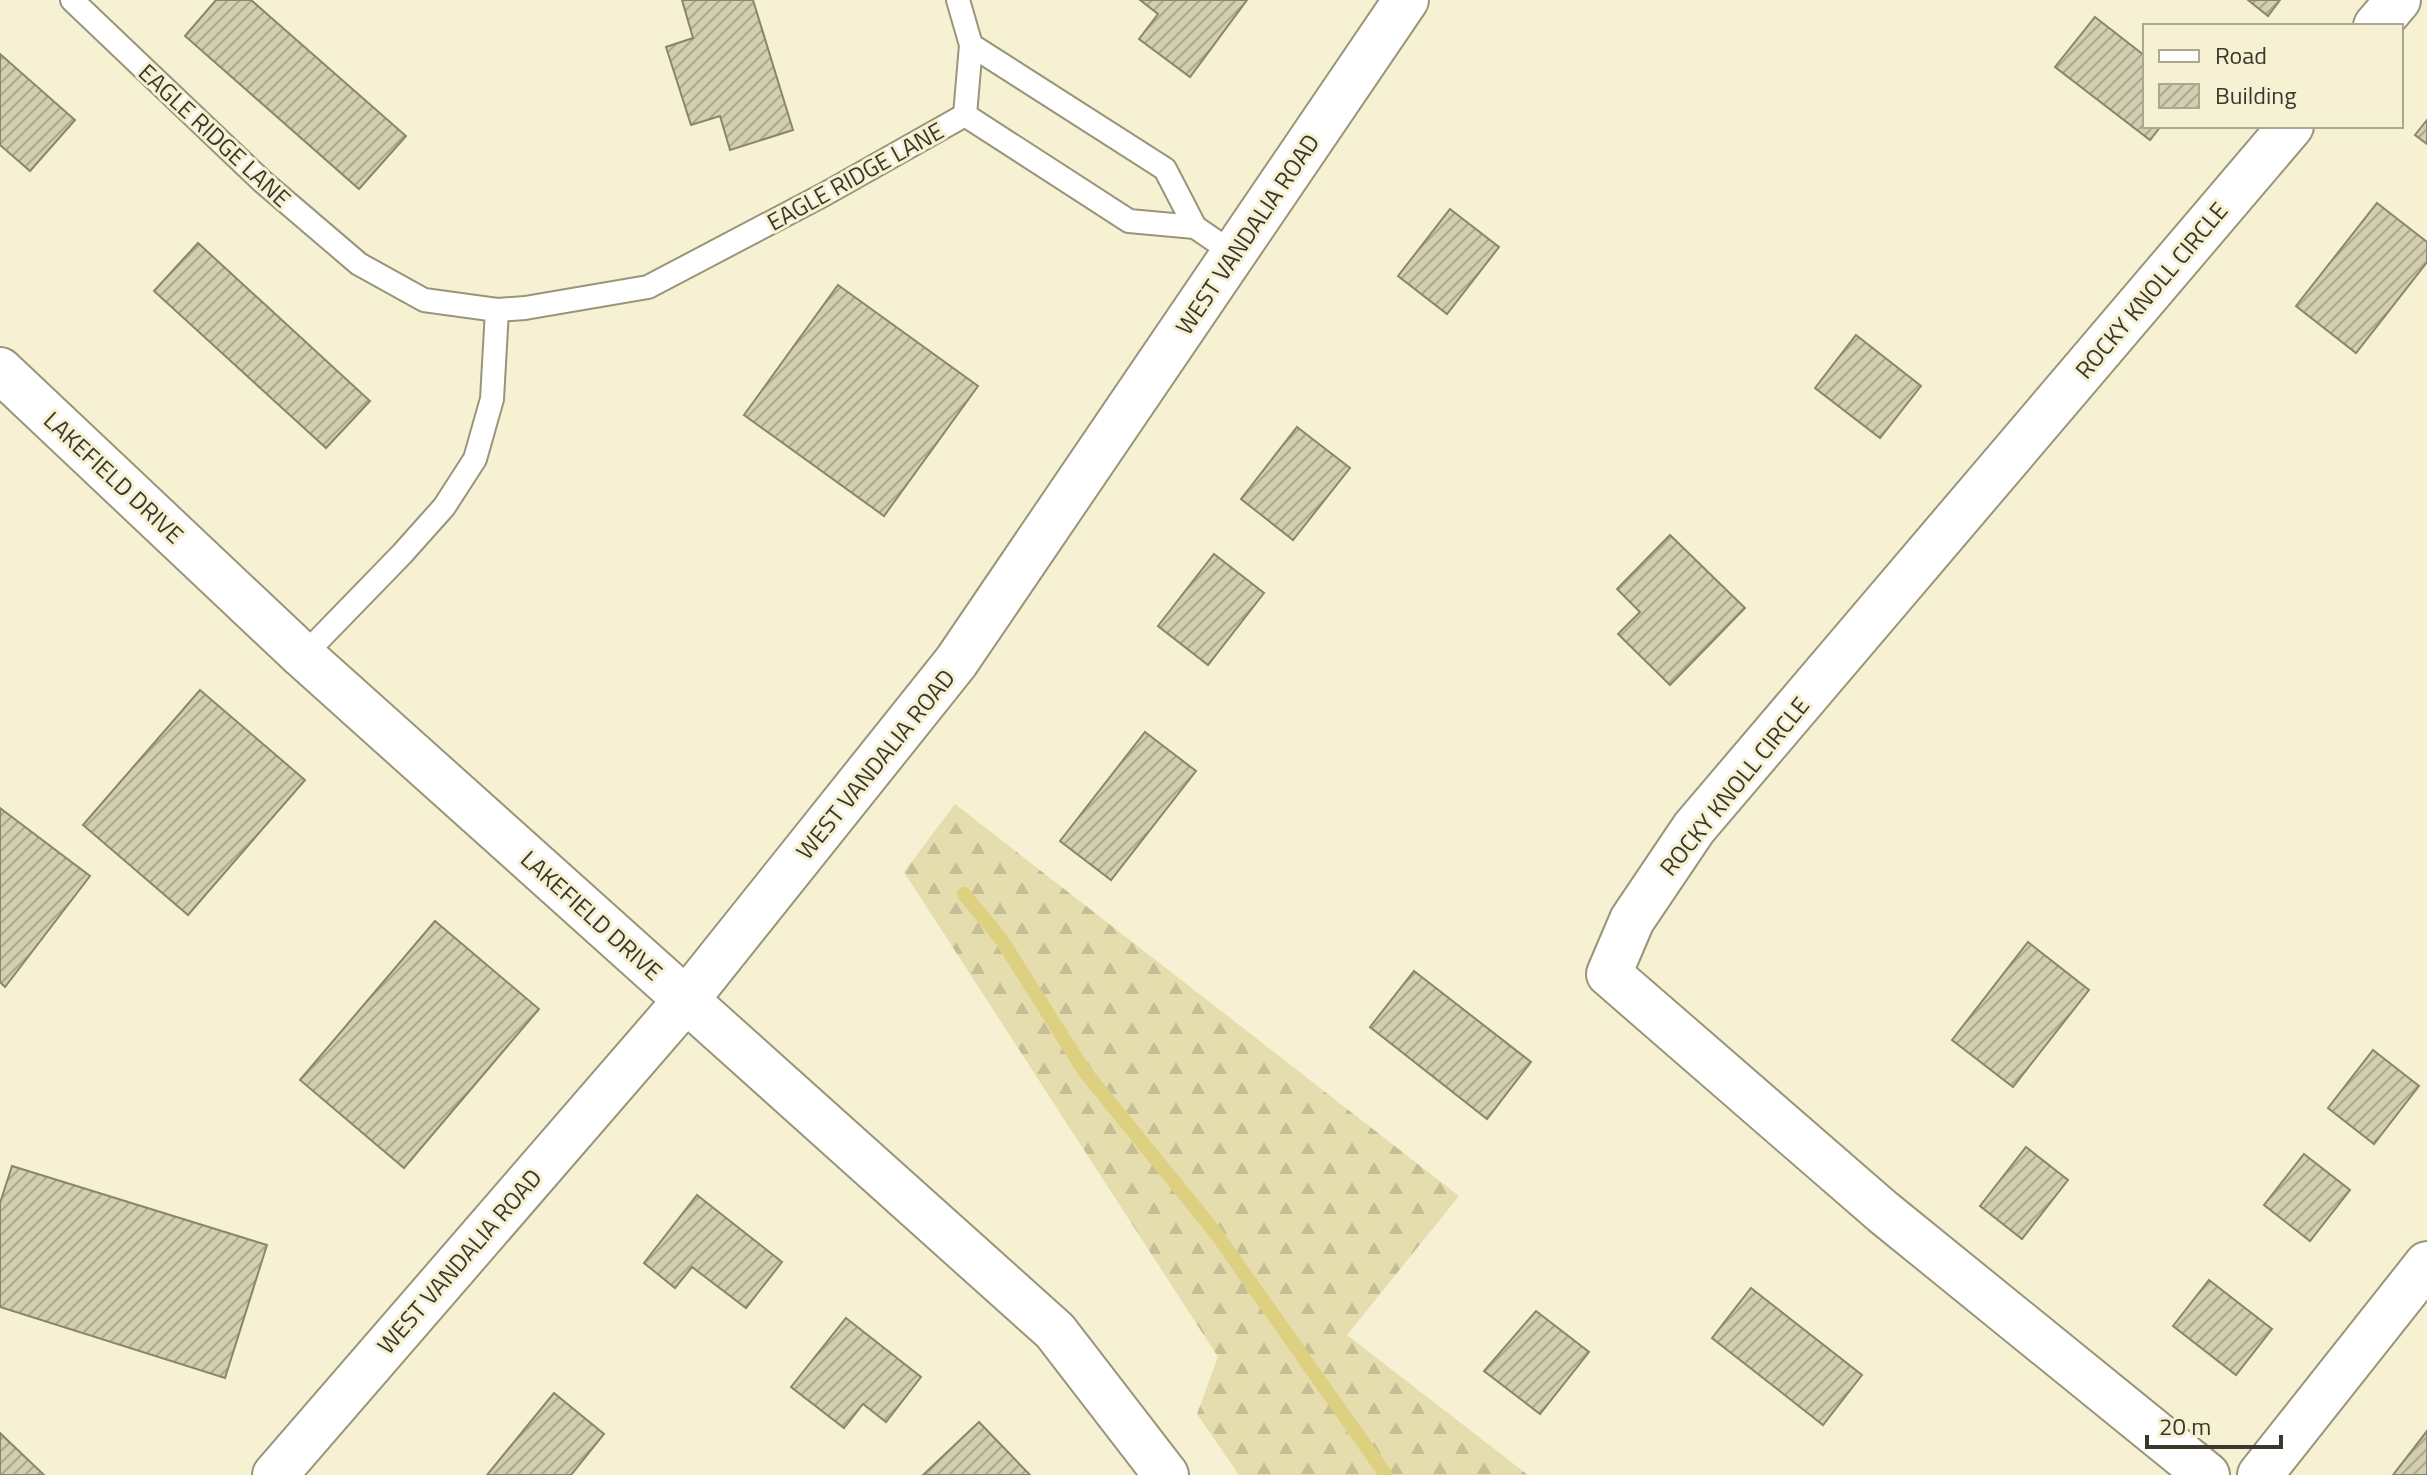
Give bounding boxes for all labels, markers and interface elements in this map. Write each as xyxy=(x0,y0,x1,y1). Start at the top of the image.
legend xyxy=(2143,24,2403,128)
text: Road xyxy=(2215,37,2267,73)
street label: EAGLE RIDGE LANE xyxy=(131,55,299,215)
text: Building xyxy=(2215,77,2297,113)
street label: EAGLE RIDGE LANE xyxy=(760,113,950,239)
street label: WEST VANDALIA ROAD xyxy=(1166,126,1328,342)
street label: ROCKY KNOLL CIRCLE xyxy=(2066,194,2236,386)
street label: LAKEFIELD DRIVE xyxy=(36,402,192,552)
street label: WEST VANDALIA ROAD xyxy=(787,661,963,867)
street label: ROCKY KNOLL CIRCLE xyxy=(1650,689,1818,883)
street label: LAKEFIELD DRIVE xyxy=(513,841,671,989)
street label: WEST VANDALIA ROAD xyxy=(368,1160,550,1362)
scale bar xyxy=(2147,1399,2281,1449)
text: 20 m xyxy=(2159,1408,2211,1444)

